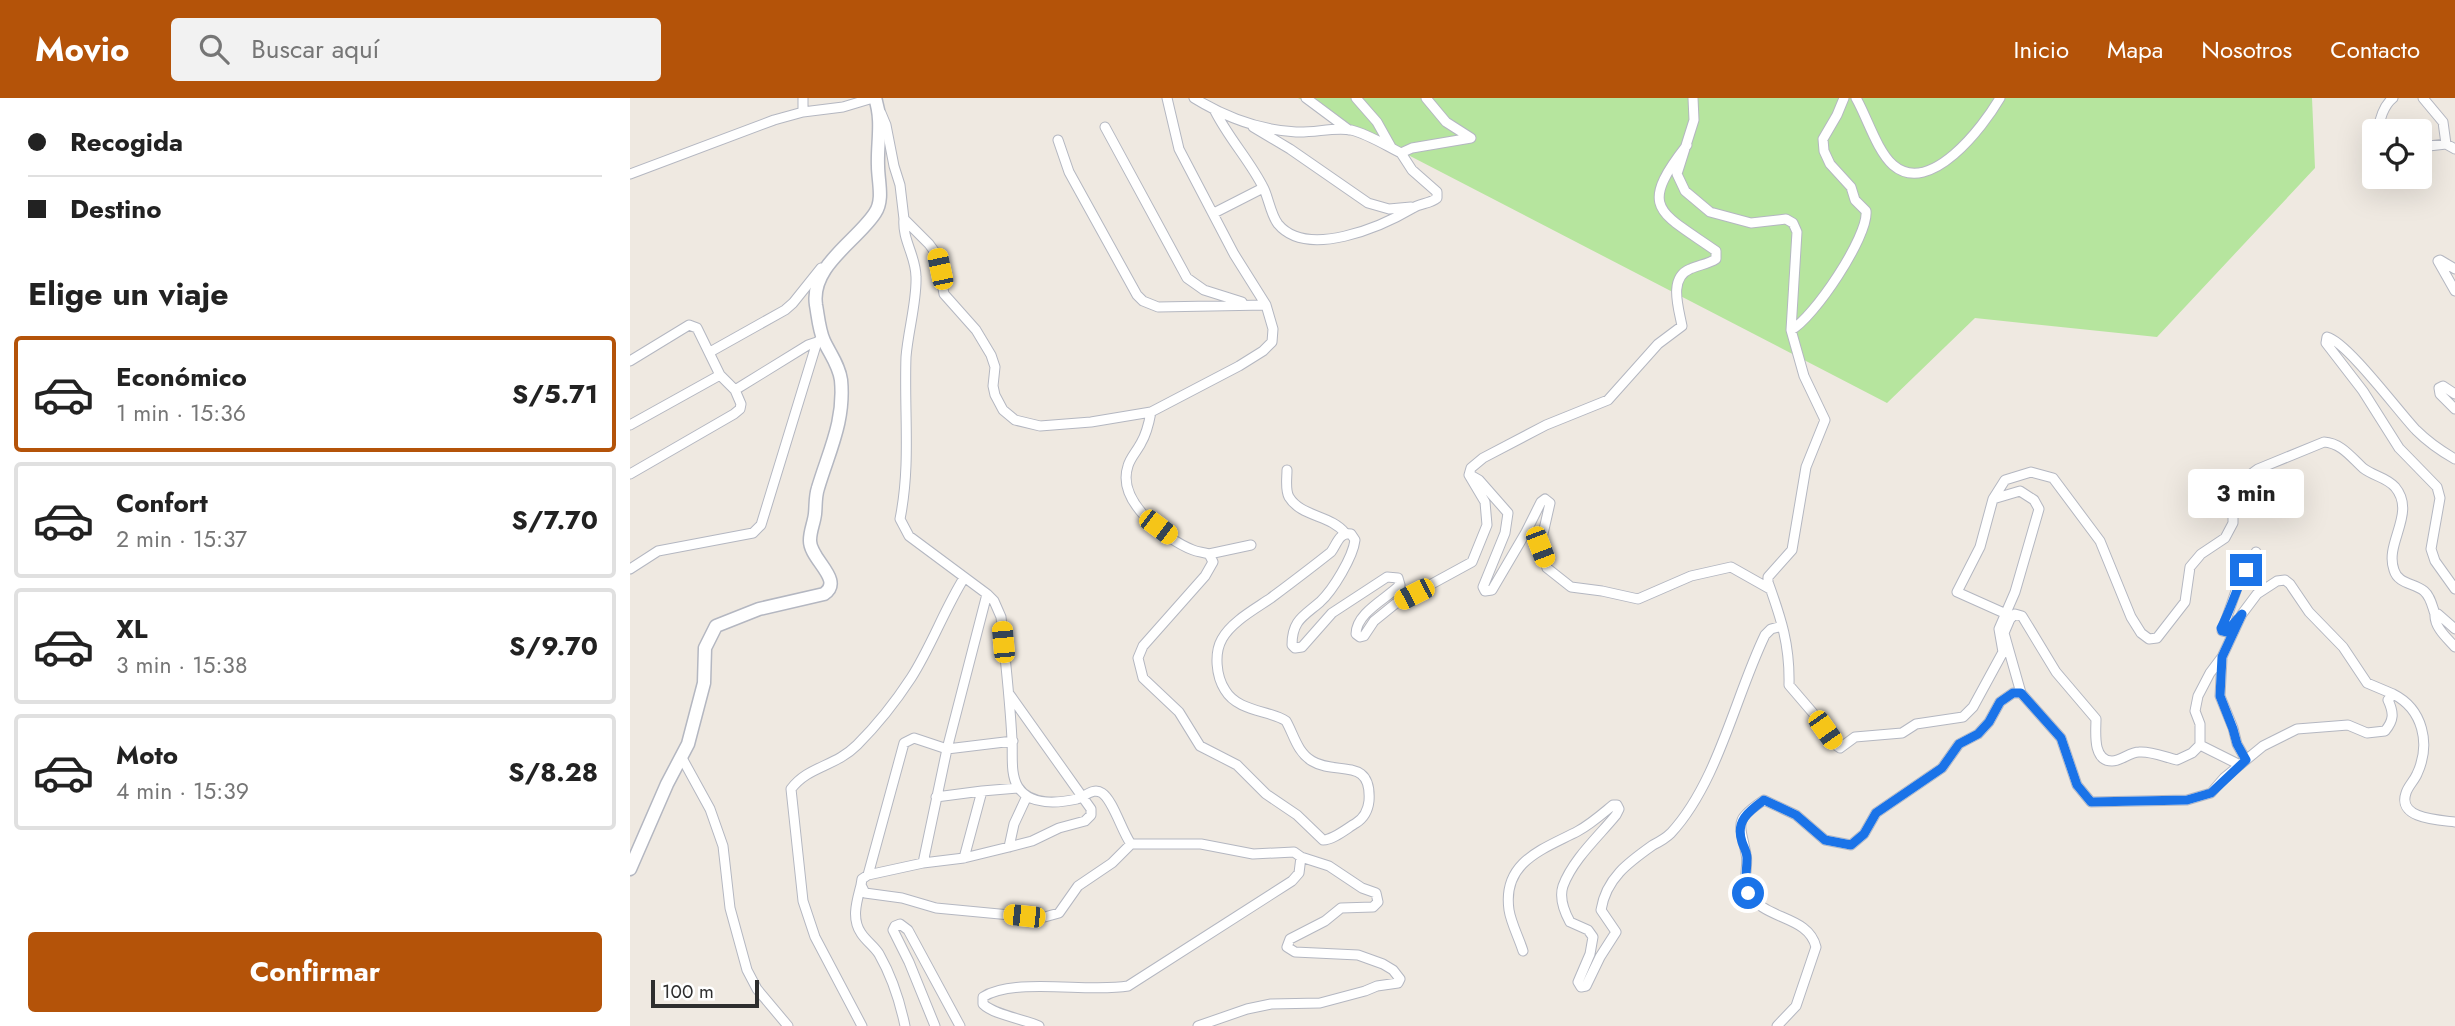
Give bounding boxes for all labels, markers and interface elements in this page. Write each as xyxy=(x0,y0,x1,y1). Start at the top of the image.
search box xyxy=(171,18,661,81)
text: Movio xyxy=(35,26,129,73)
icon: search xyxy=(195,30,233,68)
text: Buscar aquí xyxy=(251,30,379,68)
text: Inicio xyxy=(2014,32,2069,67)
text: Mapa xyxy=(2107,32,2163,67)
text: Nosotros xyxy=(2201,32,2292,67)
text: Contacto xyxy=(2330,32,2420,67)
map controls xyxy=(2362,119,2432,189)
button: locate xyxy=(2362,119,2432,189)
text: Recogida xyxy=(70,123,183,161)
text: Destino xyxy=(70,190,162,228)
car xyxy=(926,246,955,292)
text: Elige un viaje xyxy=(28,271,229,317)
text: Económico xyxy=(116,358,247,396)
icon: car xyxy=(32,363,95,426)
text: S/5.71 xyxy=(512,375,598,413)
text: 1 min · 15:36 xyxy=(116,396,246,430)
callout: 3 min xyxy=(2188,468,2304,518)
text: 3 min xyxy=(2216,476,2276,510)
text: Confort xyxy=(116,484,208,522)
icon: car xyxy=(32,489,95,552)
text: S/7.70 xyxy=(512,501,598,539)
car xyxy=(1135,506,1182,548)
text: 2 min · 15:37 xyxy=(116,522,247,556)
car xyxy=(1523,524,1558,570)
route end xyxy=(2230,554,2262,586)
car xyxy=(1391,575,1438,613)
text: XL xyxy=(116,610,148,648)
icon: car xyxy=(32,615,95,678)
car xyxy=(991,620,1016,664)
text: S/9.70 xyxy=(509,627,598,665)
text: 3 min · 15:38 xyxy=(116,648,248,682)
car xyxy=(1805,707,1846,753)
text: Moto xyxy=(116,736,178,774)
icon: car xyxy=(32,741,95,804)
text: S/8.28 xyxy=(508,753,598,791)
text: 4 min · 15:39 xyxy=(116,774,249,808)
route start xyxy=(1732,877,1764,909)
car xyxy=(1003,903,1046,929)
button: Confirmar xyxy=(28,932,602,1012)
scale bar xyxy=(651,977,760,1009)
text: 100 m xyxy=(662,978,714,1005)

